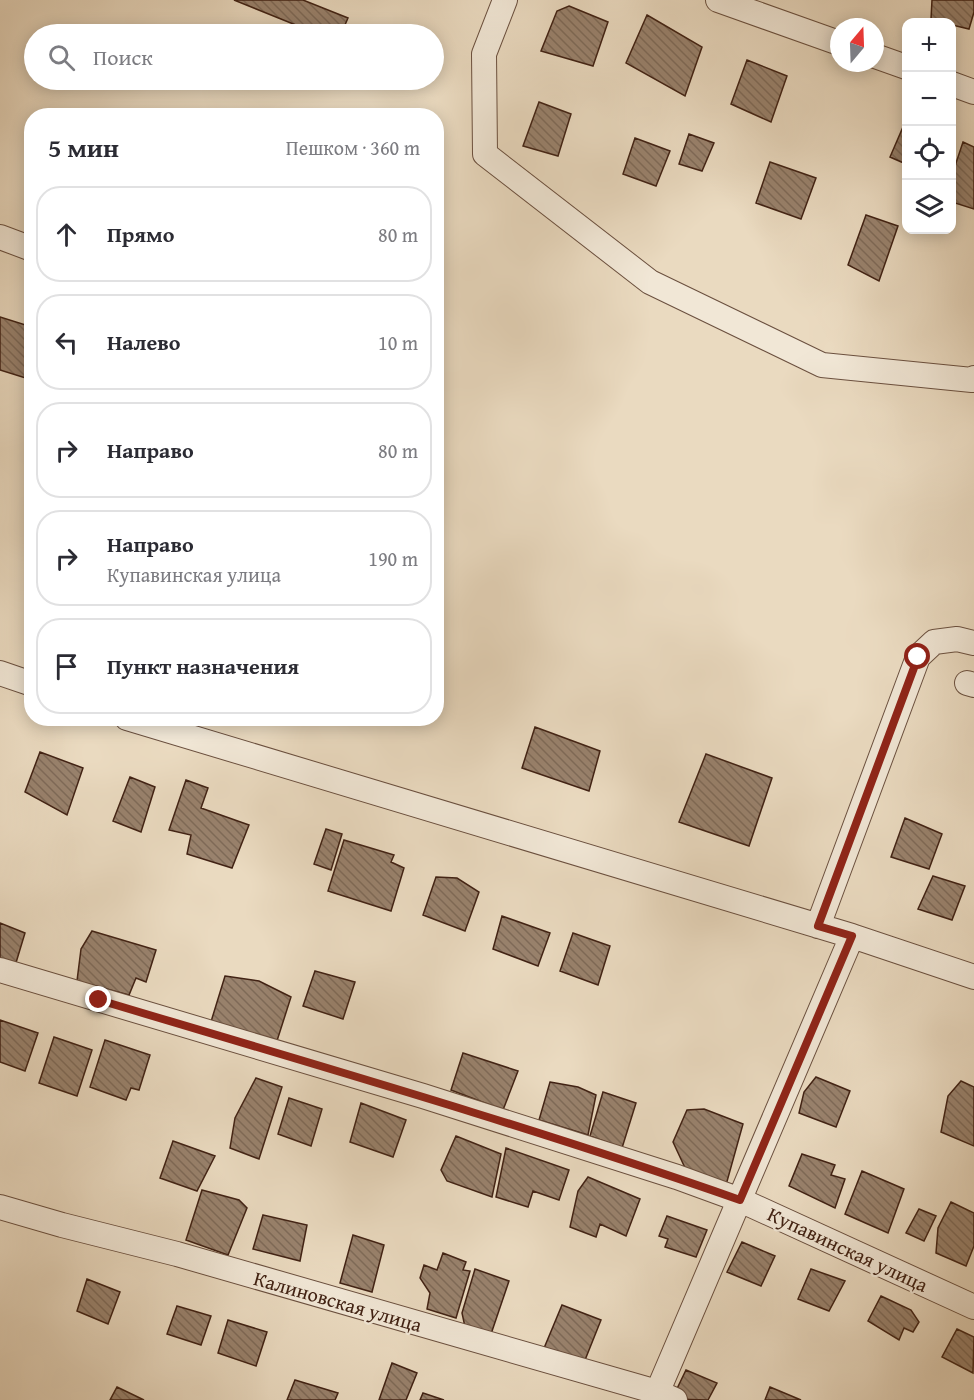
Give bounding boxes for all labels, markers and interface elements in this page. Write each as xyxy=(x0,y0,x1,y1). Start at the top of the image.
north arrow xyxy=(830,18,884,72)
map controls xyxy=(902,18,956,234)
button: + xyxy=(902,18,956,72)
search box xyxy=(24,24,444,90)
icon: search xyxy=(45,41,78,74)
text: Поиск xyxy=(93,41,153,73)
button: − xyxy=(902,72,956,126)
button: locate xyxy=(902,126,956,180)
text: 5 мин xyxy=(48,128,119,167)
text: Пешком · 360 m xyxy=(286,133,420,162)
button: layers xyxy=(902,180,956,234)
icon: ahead xyxy=(50,218,83,251)
text: Прямо xyxy=(107,218,174,250)
text: 80 m xyxy=(378,220,418,249)
icon: left xyxy=(50,326,83,359)
text: Налево xyxy=(107,326,180,358)
text: 10 m xyxy=(378,328,418,357)
icon: right xyxy=(50,434,83,467)
text: Направо xyxy=(107,434,194,466)
text: 80 m xyxy=(378,436,418,465)
text: Направо xyxy=(107,528,194,560)
icon: right xyxy=(50,542,83,575)
text: 190 m xyxy=(368,544,418,573)
text: Купавинская улица xyxy=(107,560,281,589)
route start xyxy=(904,643,930,669)
icon: arrive xyxy=(50,650,83,683)
text: Пункт назначения xyxy=(107,650,299,682)
route end xyxy=(85,986,111,1012)
street label: Купавинская улица xyxy=(763,1199,933,1299)
street label: Калиновская улица xyxy=(251,1263,426,1339)

